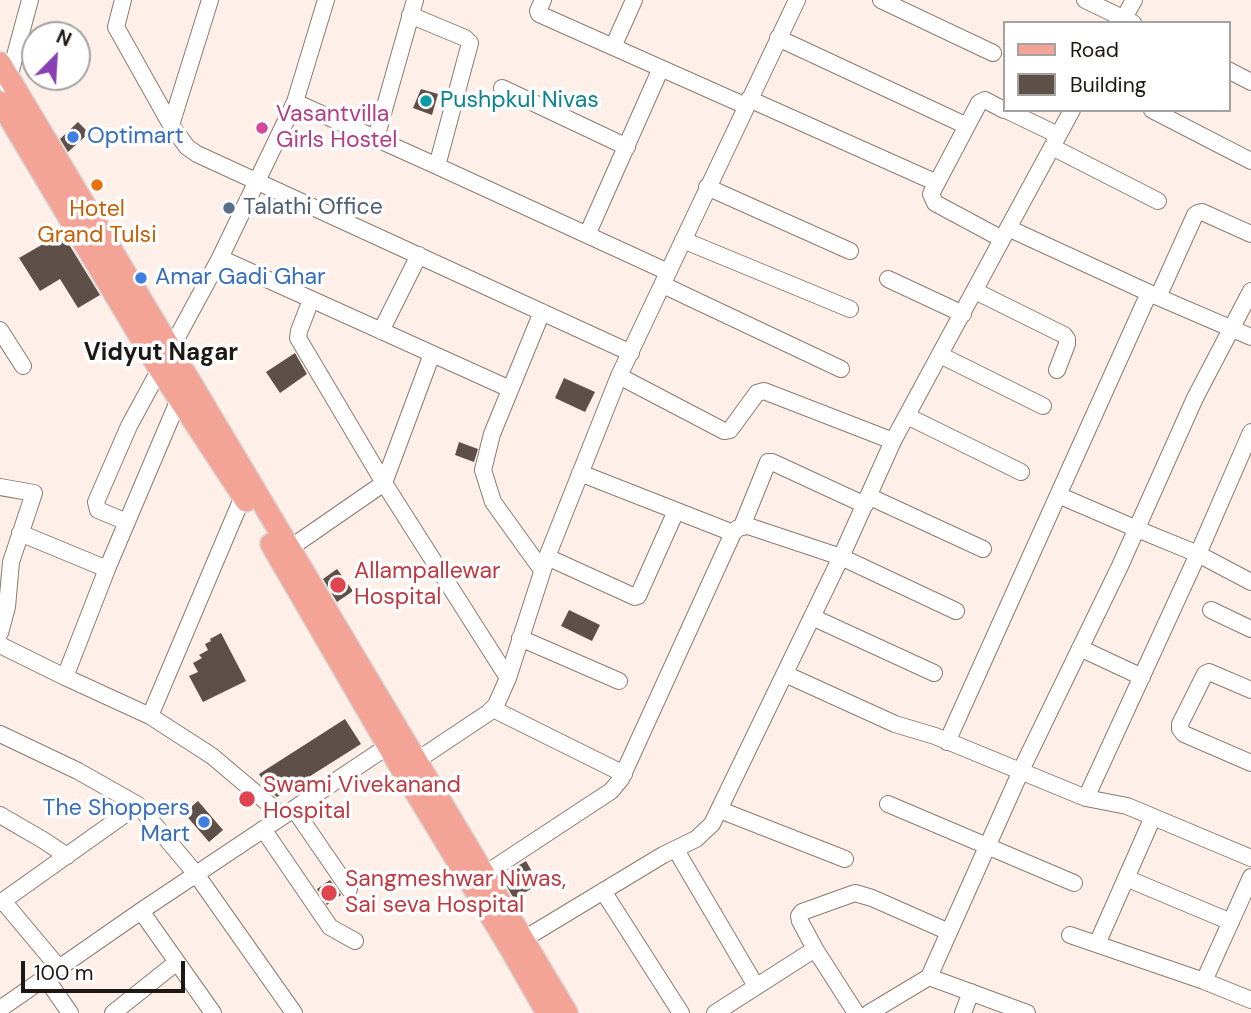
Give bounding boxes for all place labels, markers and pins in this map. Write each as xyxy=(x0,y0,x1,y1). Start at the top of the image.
place label: Pushpkul Nivas xyxy=(440,87,599,115)
marker: Pushpkul Nivas xyxy=(418,93,434,109)
place label: Vasantvilla Girls Hostel xyxy=(276,101,397,155)
marker: Vasantvilla Girls Hostel xyxy=(254,120,270,136)
place label: Optimart xyxy=(87,123,184,151)
marker: Optimart xyxy=(65,129,81,145)
marker: Hotel Grand Tulsi xyxy=(89,177,105,193)
place label: Talathi Office xyxy=(243,194,383,222)
place label: Hotel Grand Tulsi xyxy=(37,196,157,250)
marker: Talathi Office xyxy=(221,200,237,216)
place label: Amar Gadi Ghar xyxy=(155,264,326,292)
marker: Amar Gadi Ghar xyxy=(133,270,149,286)
place label: Allampallewar Hospital xyxy=(354,558,500,612)
marker: Allampallewar Hospital xyxy=(328,575,348,595)
place label: Swami Vivekanand Hospital xyxy=(263,772,461,826)
marker: Swami Vivekanand Hospital xyxy=(237,789,257,809)
place label: The Shoppers Mart xyxy=(43,795,190,849)
marker: The Shoppers Mart xyxy=(196,814,212,830)
place label: Sangmeshwar Niwas, Sai seva Hospital xyxy=(345,866,566,920)
marker: Sangmeshwar Niwas, Sai seva Hospital xyxy=(319,883,339,903)

